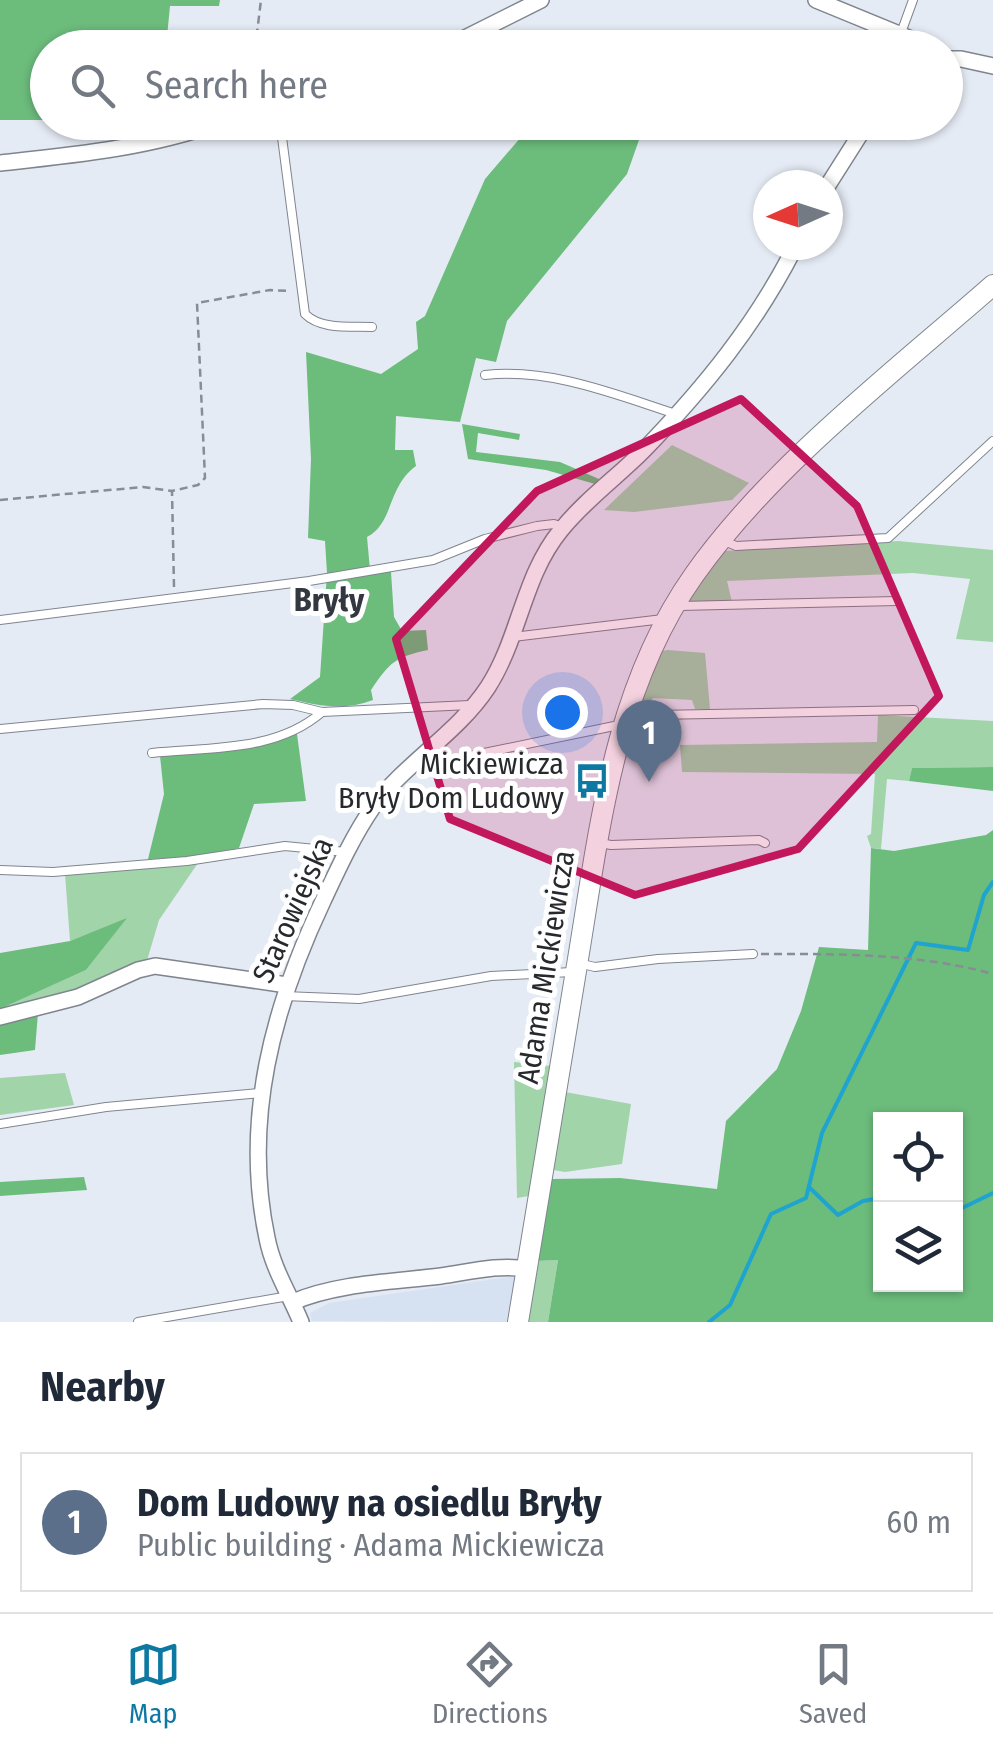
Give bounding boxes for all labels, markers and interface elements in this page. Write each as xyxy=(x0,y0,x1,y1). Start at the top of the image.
search box xyxy=(30,30,963,140)
icon: search xyxy=(65,58,120,113)
text: Search here xyxy=(145,62,328,108)
north arrow xyxy=(753,170,843,260)
district label: Bryły xyxy=(294,581,365,619)
your location xyxy=(537,687,588,738)
pin: 1 xyxy=(616,700,682,782)
place label: Mickiewicza Bryły Dom Ludowy xyxy=(338,746,565,816)
bus stop icon: Mickiewicza Bryły Dom Ludowy xyxy=(573,762,611,800)
street label: Starowiejska xyxy=(245,832,341,988)
street label: Adama Mickiewicza xyxy=(510,848,582,1086)
map controls xyxy=(873,1112,963,1292)
button: locate xyxy=(873,1112,963,1202)
button: layers xyxy=(873,1202,963,1292)
text: Nearby xyxy=(40,1362,165,1412)
text: Dom Ludowy na osiedlu Bryły xyxy=(137,1480,602,1526)
text: 1 xyxy=(68,1503,81,1541)
text: 60 m xyxy=(886,1503,951,1541)
text: Public building · Adama Mickiewicza xyxy=(137,1526,605,1564)
tab: Map xyxy=(126,1637,181,1730)
tab: Directions xyxy=(432,1637,548,1730)
tab: Saved xyxy=(799,1637,867,1730)

